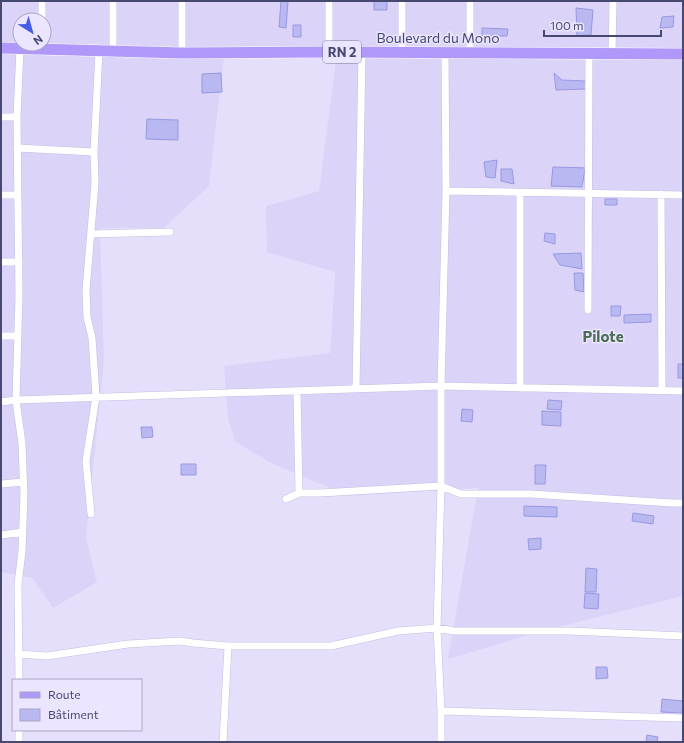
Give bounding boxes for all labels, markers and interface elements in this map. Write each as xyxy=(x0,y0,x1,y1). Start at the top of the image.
north arrow xyxy=(12,12,52,52)
scale bar xyxy=(544,12,661,38)
text: 100 m xyxy=(550,18,584,32)
street label: Boulevard du Mono xyxy=(376,29,500,46)
text: N xyxy=(31,33,46,48)
road number: RN 2 xyxy=(323,41,361,63)
district label: Pilote xyxy=(582,327,624,345)
legend xyxy=(12,679,142,731)
text: Route xyxy=(48,687,81,701)
text: Bâtiment xyxy=(48,707,99,721)

